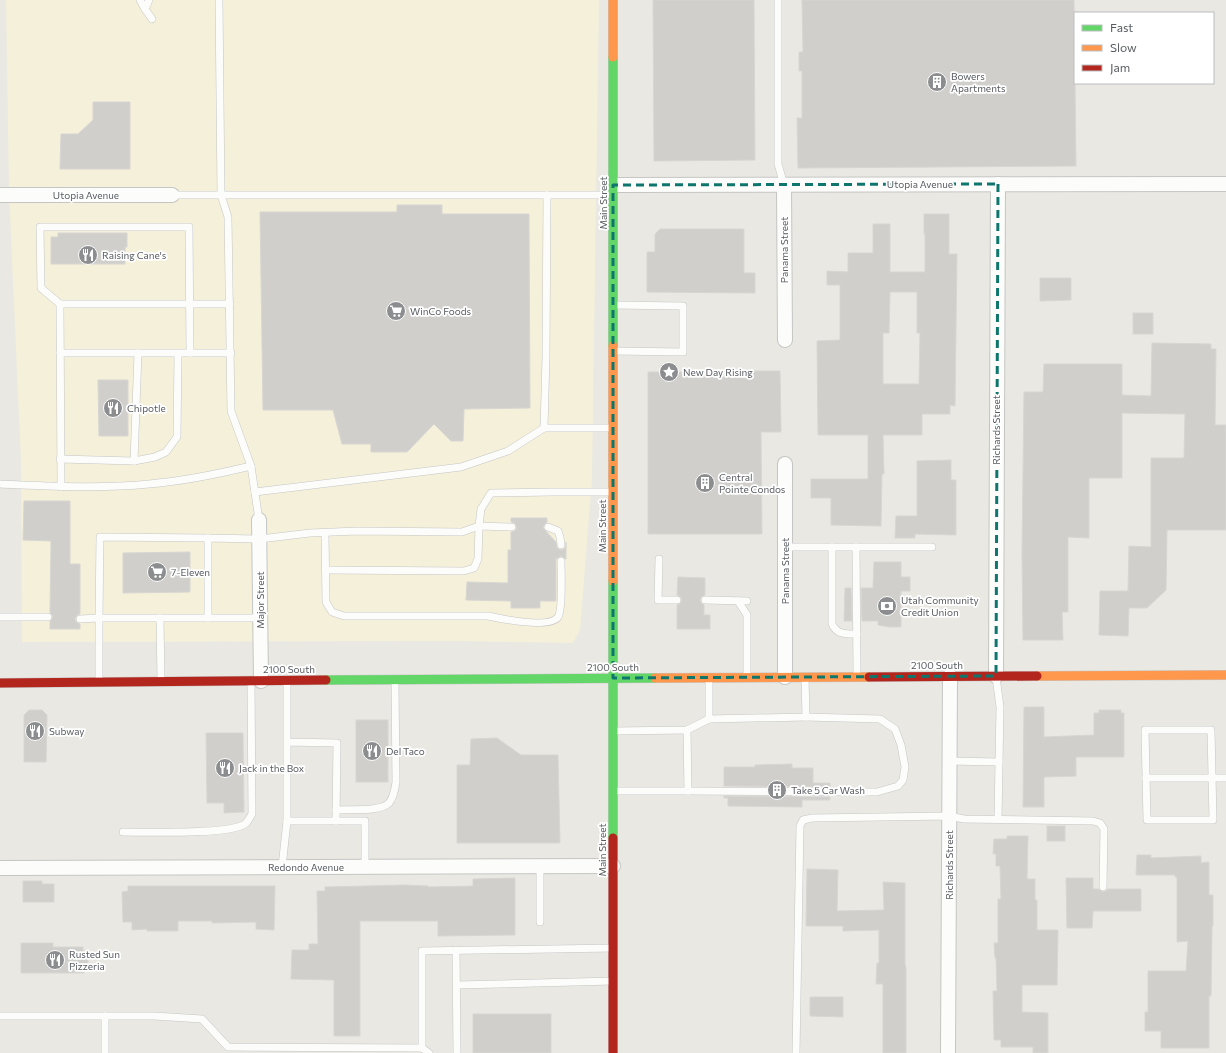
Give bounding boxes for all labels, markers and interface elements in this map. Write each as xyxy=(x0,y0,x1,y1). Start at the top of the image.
legend xyxy=(1074,12,1214,84)
text: Fast xyxy=(1110,20,1133,34)
text: Slow xyxy=(1110,40,1137,54)
text: Jam xyxy=(1110,60,1130,75)
place label: Bowers Apartments xyxy=(951,70,1006,94)
building icon: Bowers Apartments xyxy=(926,71,948,93)
street label: Main Street xyxy=(597,176,609,230)
street label: Utopia Avenue xyxy=(887,178,953,190)
street label: Utopia Avenue xyxy=(53,189,119,201)
street label: Panama Street xyxy=(778,217,790,283)
restaurant icon: Raising Cane's xyxy=(77,244,99,266)
place label: Raising Cane's xyxy=(102,249,167,261)
supermarket icon: WinCo Foods xyxy=(385,300,407,322)
place label: WinCo Foods xyxy=(410,305,471,317)
place icon: New Day Rising xyxy=(658,361,680,383)
place label: New Day Rising xyxy=(683,366,753,378)
street label: Richards Street xyxy=(990,395,1002,465)
restaurant icon: Chipotle xyxy=(102,397,124,419)
place label: Chipotle xyxy=(127,402,166,414)
place label: Central Pointe Condos xyxy=(719,471,786,495)
building icon: Central Pointe Condos xyxy=(694,472,716,494)
street label: Main Street xyxy=(596,499,608,553)
street label: Panama Street xyxy=(779,538,791,604)
supermarket icon: 7-Eleven xyxy=(146,561,168,583)
place label: 7-Eleven xyxy=(171,566,210,578)
street label: Major Street xyxy=(254,571,266,629)
place label: Utah Community Credit Union xyxy=(901,594,979,618)
bank icon: Utah Community Credit Union xyxy=(876,595,898,617)
street label: 2100 South xyxy=(911,659,963,671)
street label: 2100 South xyxy=(587,661,639,673)
street label: 2100 South xyxy=(263,663,315,675)
restaurant icon: Subway xyxy=(24,720,46,742)
place label: Subway xyxy=(49,725,84,737)
restaurant icon: Del Taco xyxy=(361,740,383,762)
place label: Del Taco xyxy=(386,745,425,757)
restaurant icon: Jack in the Box xyxy=(214,757,236,779)
place label: Jack in the Box xyxy=(239,762,305,774)
building icon: Take 5 Car Wash xyxy=(766,779,788,801)
place label: Take 5 Car Wash xyxy=(791,784,865,796)
street label: Main Street xyxy=(596,823,608,877)
street label: Richards Street xyxy=(943,830,955,900)
street label: Redondo Avenue xyxy=(268,861,344,873)
place label: Rusted Sun Pizzeria xyxy=(69,948,120,972)
restaurant icon: Rusted Sun Pizzeria xyxy=(44,949,66,971)

